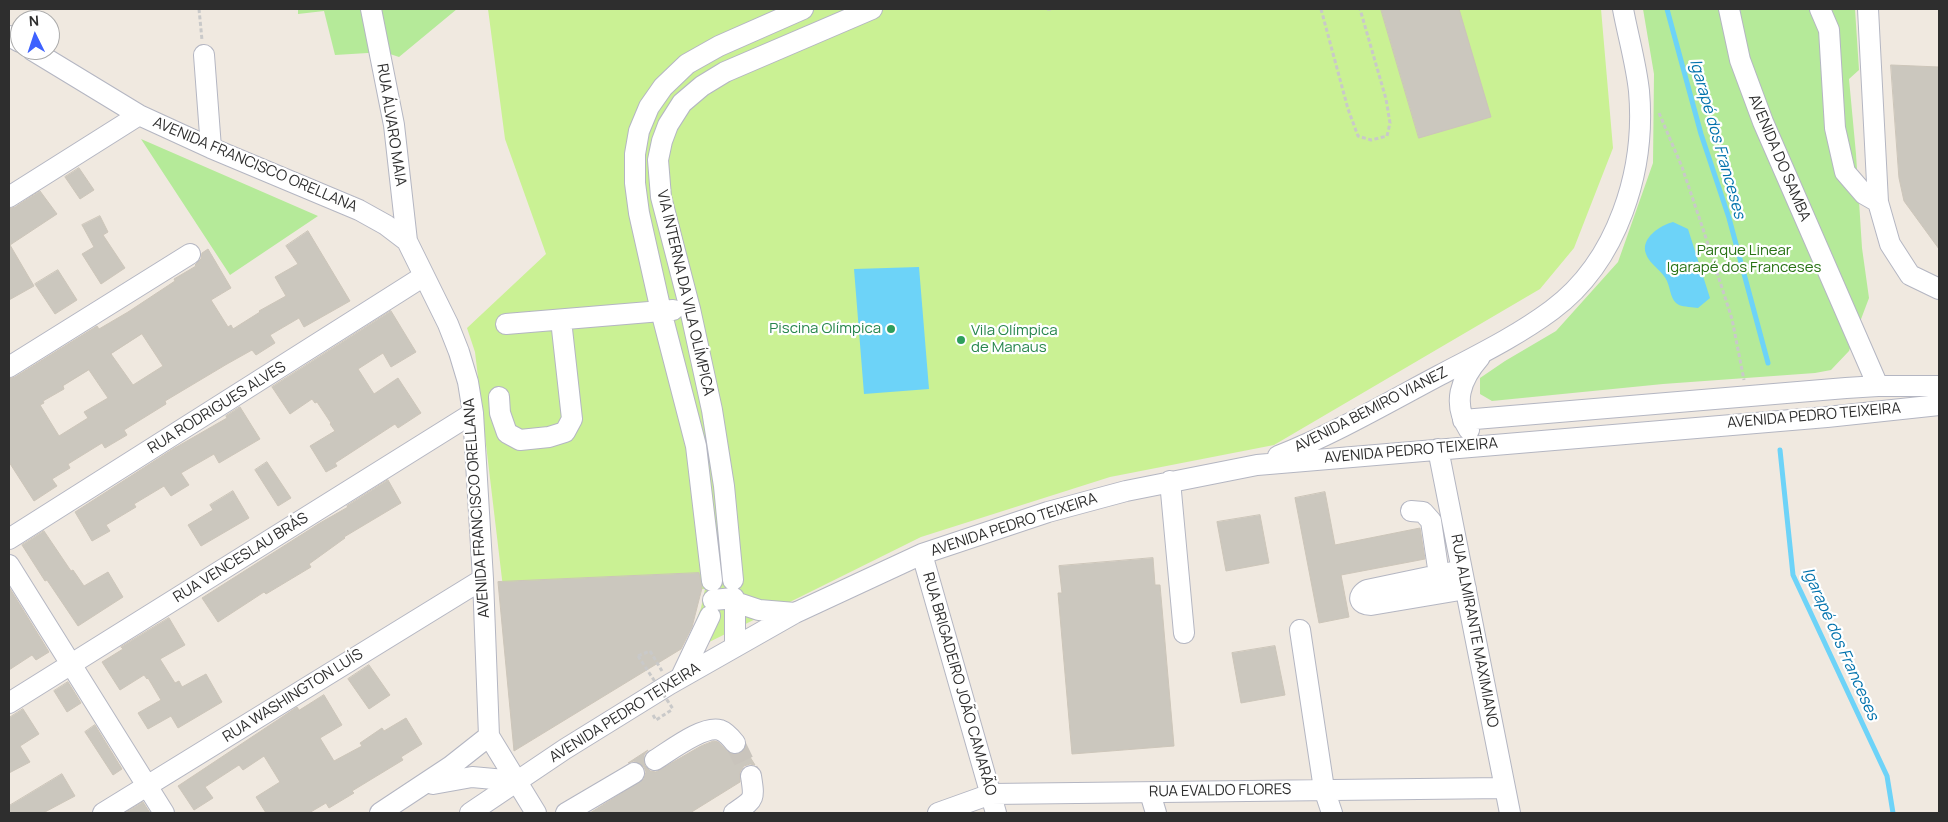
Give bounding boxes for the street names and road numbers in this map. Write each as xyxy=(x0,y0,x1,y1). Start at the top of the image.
street label: RUA ÁLVARO MAIA xyxy=(372,62,410,188)
street label: AVENIDA DO SAMBA xyxy=(1744,92,1814,224)
street label: AVENIDA FRANCISCO ORELLANA xyxy=(150,114,360,216)
street label: VIA INTERNA DA VILA OLÍMPICA xyxy=(653,188,717,398)
street label: RUA RODRIGUES ALVES xyxy=(145,358,289,458)
street label: AVENIDA BEMIRO VIANEZ xyxy=(1291,364,1451,456)
street label: AVENIDA FRANCISCO ORELLANA xyxy=(460,397,494,619)
street label: AVENIDA PEDRO TEIXEIRA xyxy=(1726,399,1902,433)
street label: AVENIDA PEDRO TEIXEIRA xyxy=(1323,434,1499,468)
street label: AVENIDA PEDRO TEIXEIRA xyxy=(928,490,1100,560)
street label: RUA VENCESLAU BRÁS xyxy=(170,509,312,607)
street label: RUA ALMIRANTE MAXIMIANO xyxy=(1446,533,1502,729)
street label: RUA BRIGADEIRO JOÃO CAMARÃO xyxy=(918,570,1000,798)
street label: RUA WASHINGTON LUÍS xyxy=(220,645,366,747)
street label: AVENIDA PEDRO TEIXEIRA xyxy=(546,659,704,767)
street label: RUA EVALDO FLORES xyxy=(1149,781,1291,801)

